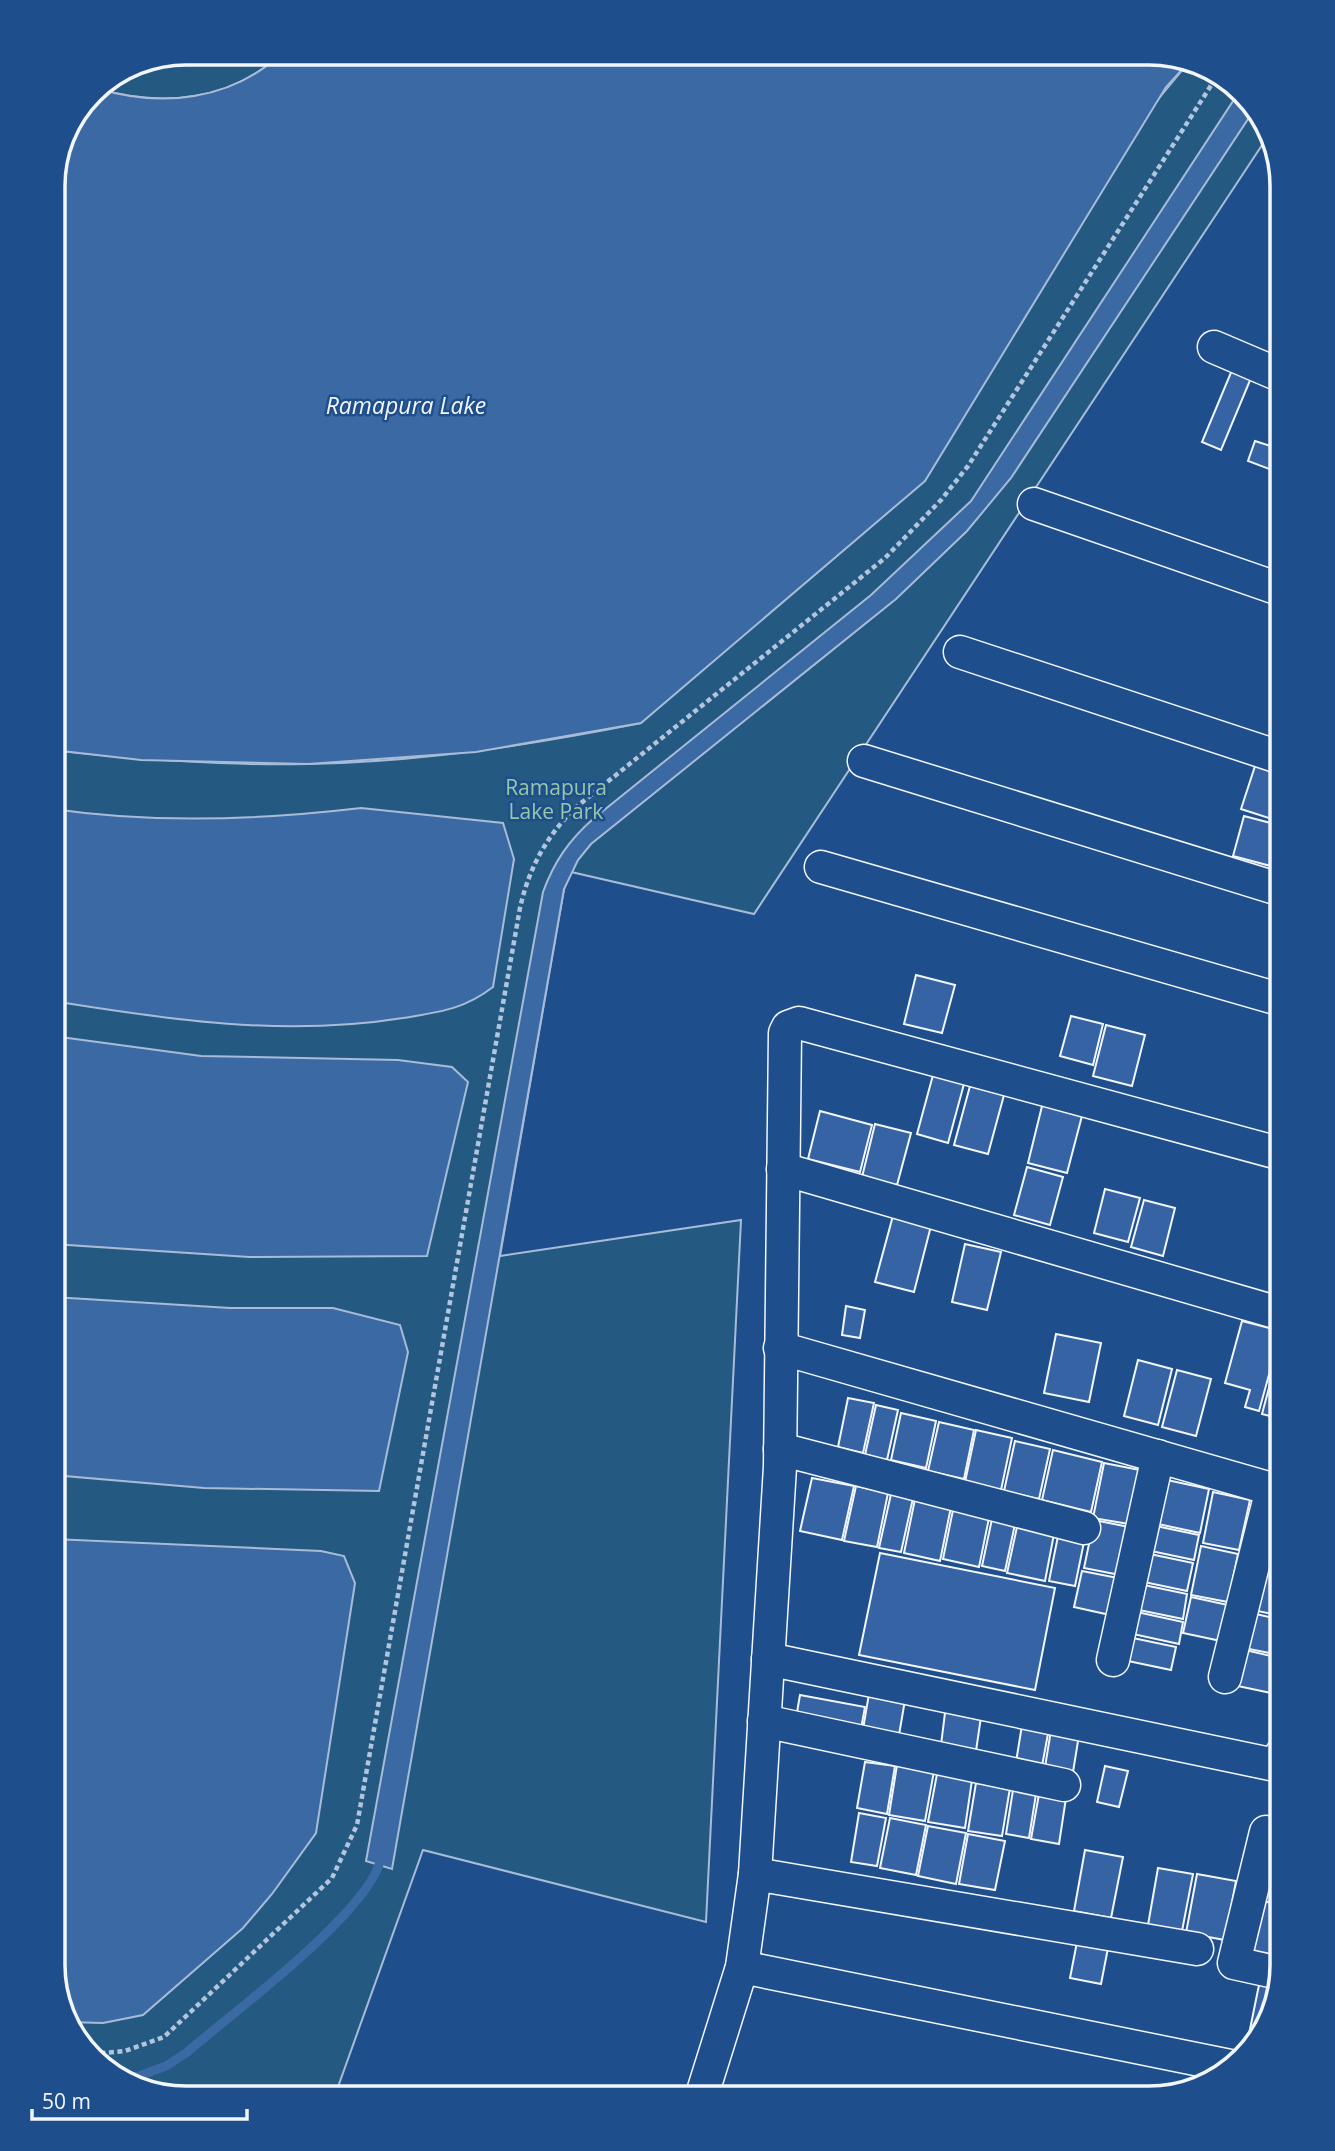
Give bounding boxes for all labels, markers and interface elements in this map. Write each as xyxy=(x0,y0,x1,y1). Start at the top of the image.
water label: Ramapura Lake xyxy=(326,389,486,421)
park label: Ramapura Lake Park xyxy=(505,773,607,825)
scale bar xyxy=(32,2078,247,2122)
text: 50 m xyxy=(42,2087,91,2115)

